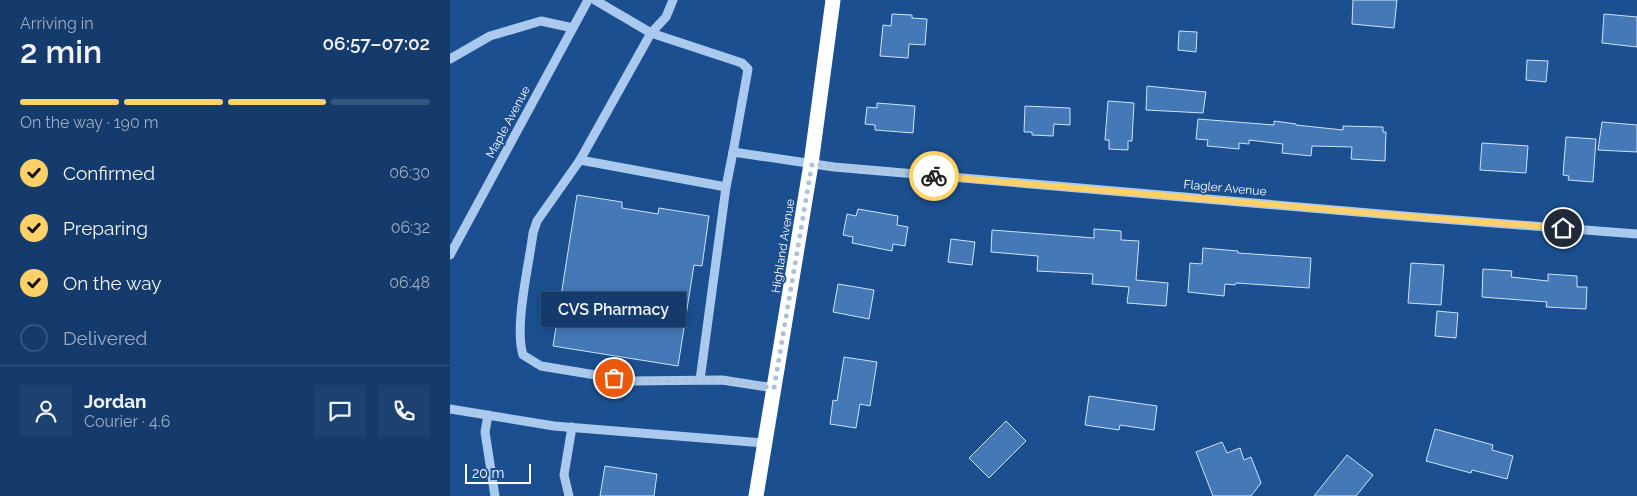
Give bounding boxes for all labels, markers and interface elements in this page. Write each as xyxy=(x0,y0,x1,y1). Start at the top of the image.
text: Arriving in xyxy=(20,14,94,33)
text: 06:57–07:02 xyxy=(322,32,430,54)
text: 2 min xyxy=(20,33,102,70)
street label: Maple Avenue xyxy=(483,84,533,160)
text: On the way · 190 m xyxy=(20,113,159,132)
courier xyxy=(909,151,959,201)
icon: check xyxy=(20,159,48,187)
text: Confirmed xyxy=(63,162,155,184)
icon: bike xyxy=(920,162,948,190)
text: 06:30 xyxy=(389,163,430,182)
street label: Flagler Avenue xyxy=(1183,177,1267,199)
street label: Highland Avenue xyxy=(769,198,797,294)
pin xyxy=(1542,207,1584,249)
icon: check xyxy=(20,214,48,242)
icon: home xyxy=(1549,214,1577,242)
text: Preparing xyxy=(63,217,148,239)
text: 06:32 xyxy=(391,218,430,237)
icon: check xyxy=(20,269,48,297)
text: On the way xyxy=(63,272,162,294)
text: 06:48 xyxy=(389,273,430,292)
callout: CVS Pharmacy xyxy=(541,293,686,328)
text: CVS Pharmacy xyxy=(558,300,669,319)
text: Delivered xyxy=(63,327,147,349)
pin xyxy=(593,357,635,399)
icon: bag xyxy=(600,364,628,392)
button: person xyxy=(20,385,72,437)
button: chat xyxy=(314,385,366,437)
button: phone xyxy=(378,385,430,437)
text: Jordan xyxy=(84,390,147,412)
text: Courier · 4.6 xyxy=(84,412,170,431)
scale bar xyxy=(465,461,531,484)
text: 20 m xyxy=(472,465,504,481)

